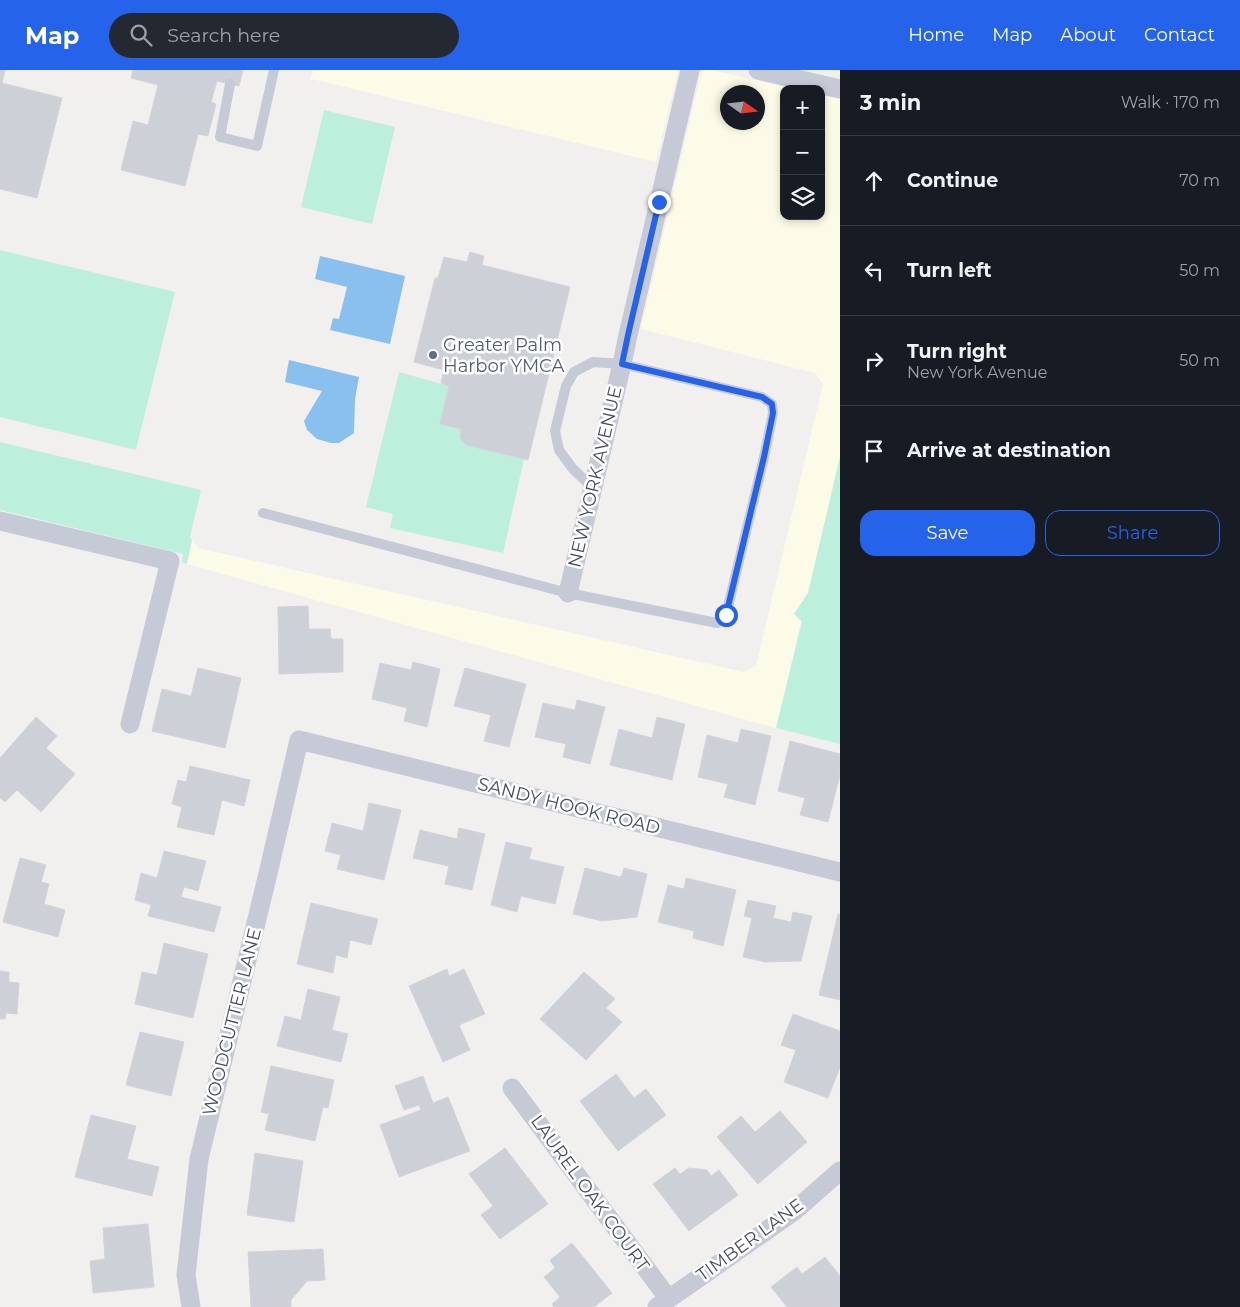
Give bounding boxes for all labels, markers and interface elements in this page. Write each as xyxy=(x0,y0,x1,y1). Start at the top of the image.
search box xyxy=(109,13,459,58)
text: Map xyxy=(25,21,79,50)
icon: search xyxy=(127,21,155,49)
text: Search here xyxy=(167,24,280,47)
text: Home xyxy=(908,24,964,46)
text: Map xyxy=(992,24,1032,46)
text: About xyxy=(1060,24,1116,46)
text: Contact xyxy=(1144,24,1215,46)
north arrow xyxy=(720,85,765,130)
map controls xyxy=(780,85,825,220)
button: + xyxy=(780,85,825,130)
text: 3 min xyxy=(860,90,921,115)
text: Walk · 170 m xyxy=(1121,93,1220,112)
button: − xyxy=(780,130,825,175)
icon: ahead xyxy=(860,167,888,195)
text: Continue xyxy=(907,169,998,192)
text: 70 m xyxy=(1179,171,1220,190)
button: layers xyxy=(780,175,825,220)
route end xyxy=(648,191,671,214)
icon: left xyxy=(860,257,888,285)
text: Turn left xyxy=(907,259,992,282)
text: 50 m xyxy=(1179,261,1220,280)
place label: Greater Palm Harbor YMCA xyxy=(443,334,565,377)
text: Turn right xyxy=(907,340,1007,363)
icon: right xyxy=(860,347,888,375)
marker: Greater Palm Harbor YMCA xyxy=(427,349,439,361)
text: 50 m xyxy=(1179,351,1220,370)
text: New York Avenue xyxy=(907,363,1047,382)
street label: NEW YORK AVENUE xyxy=(563,384,627,570)
icon: arrive xyxy=(860,437,888,465)
text: Arrive at destination xyxy=(907,439,1111,462)
button: Save xyxy=(860,510,1035,556)
button: Share xyxy=(1045,510,1220,556)
route start xyxy=(715,604,738,627)
street label: SANDY HOOK ROAD xyxy=(476,773,662,839)
street label: WOODCUTTER LANE xyxy=(198,926,266,1118)
street label: LAUREL OAK COURT xyxy=(526,1111,655,1276)
street label: TIMBER LANE xyxy=(692,1194,808,1286)

